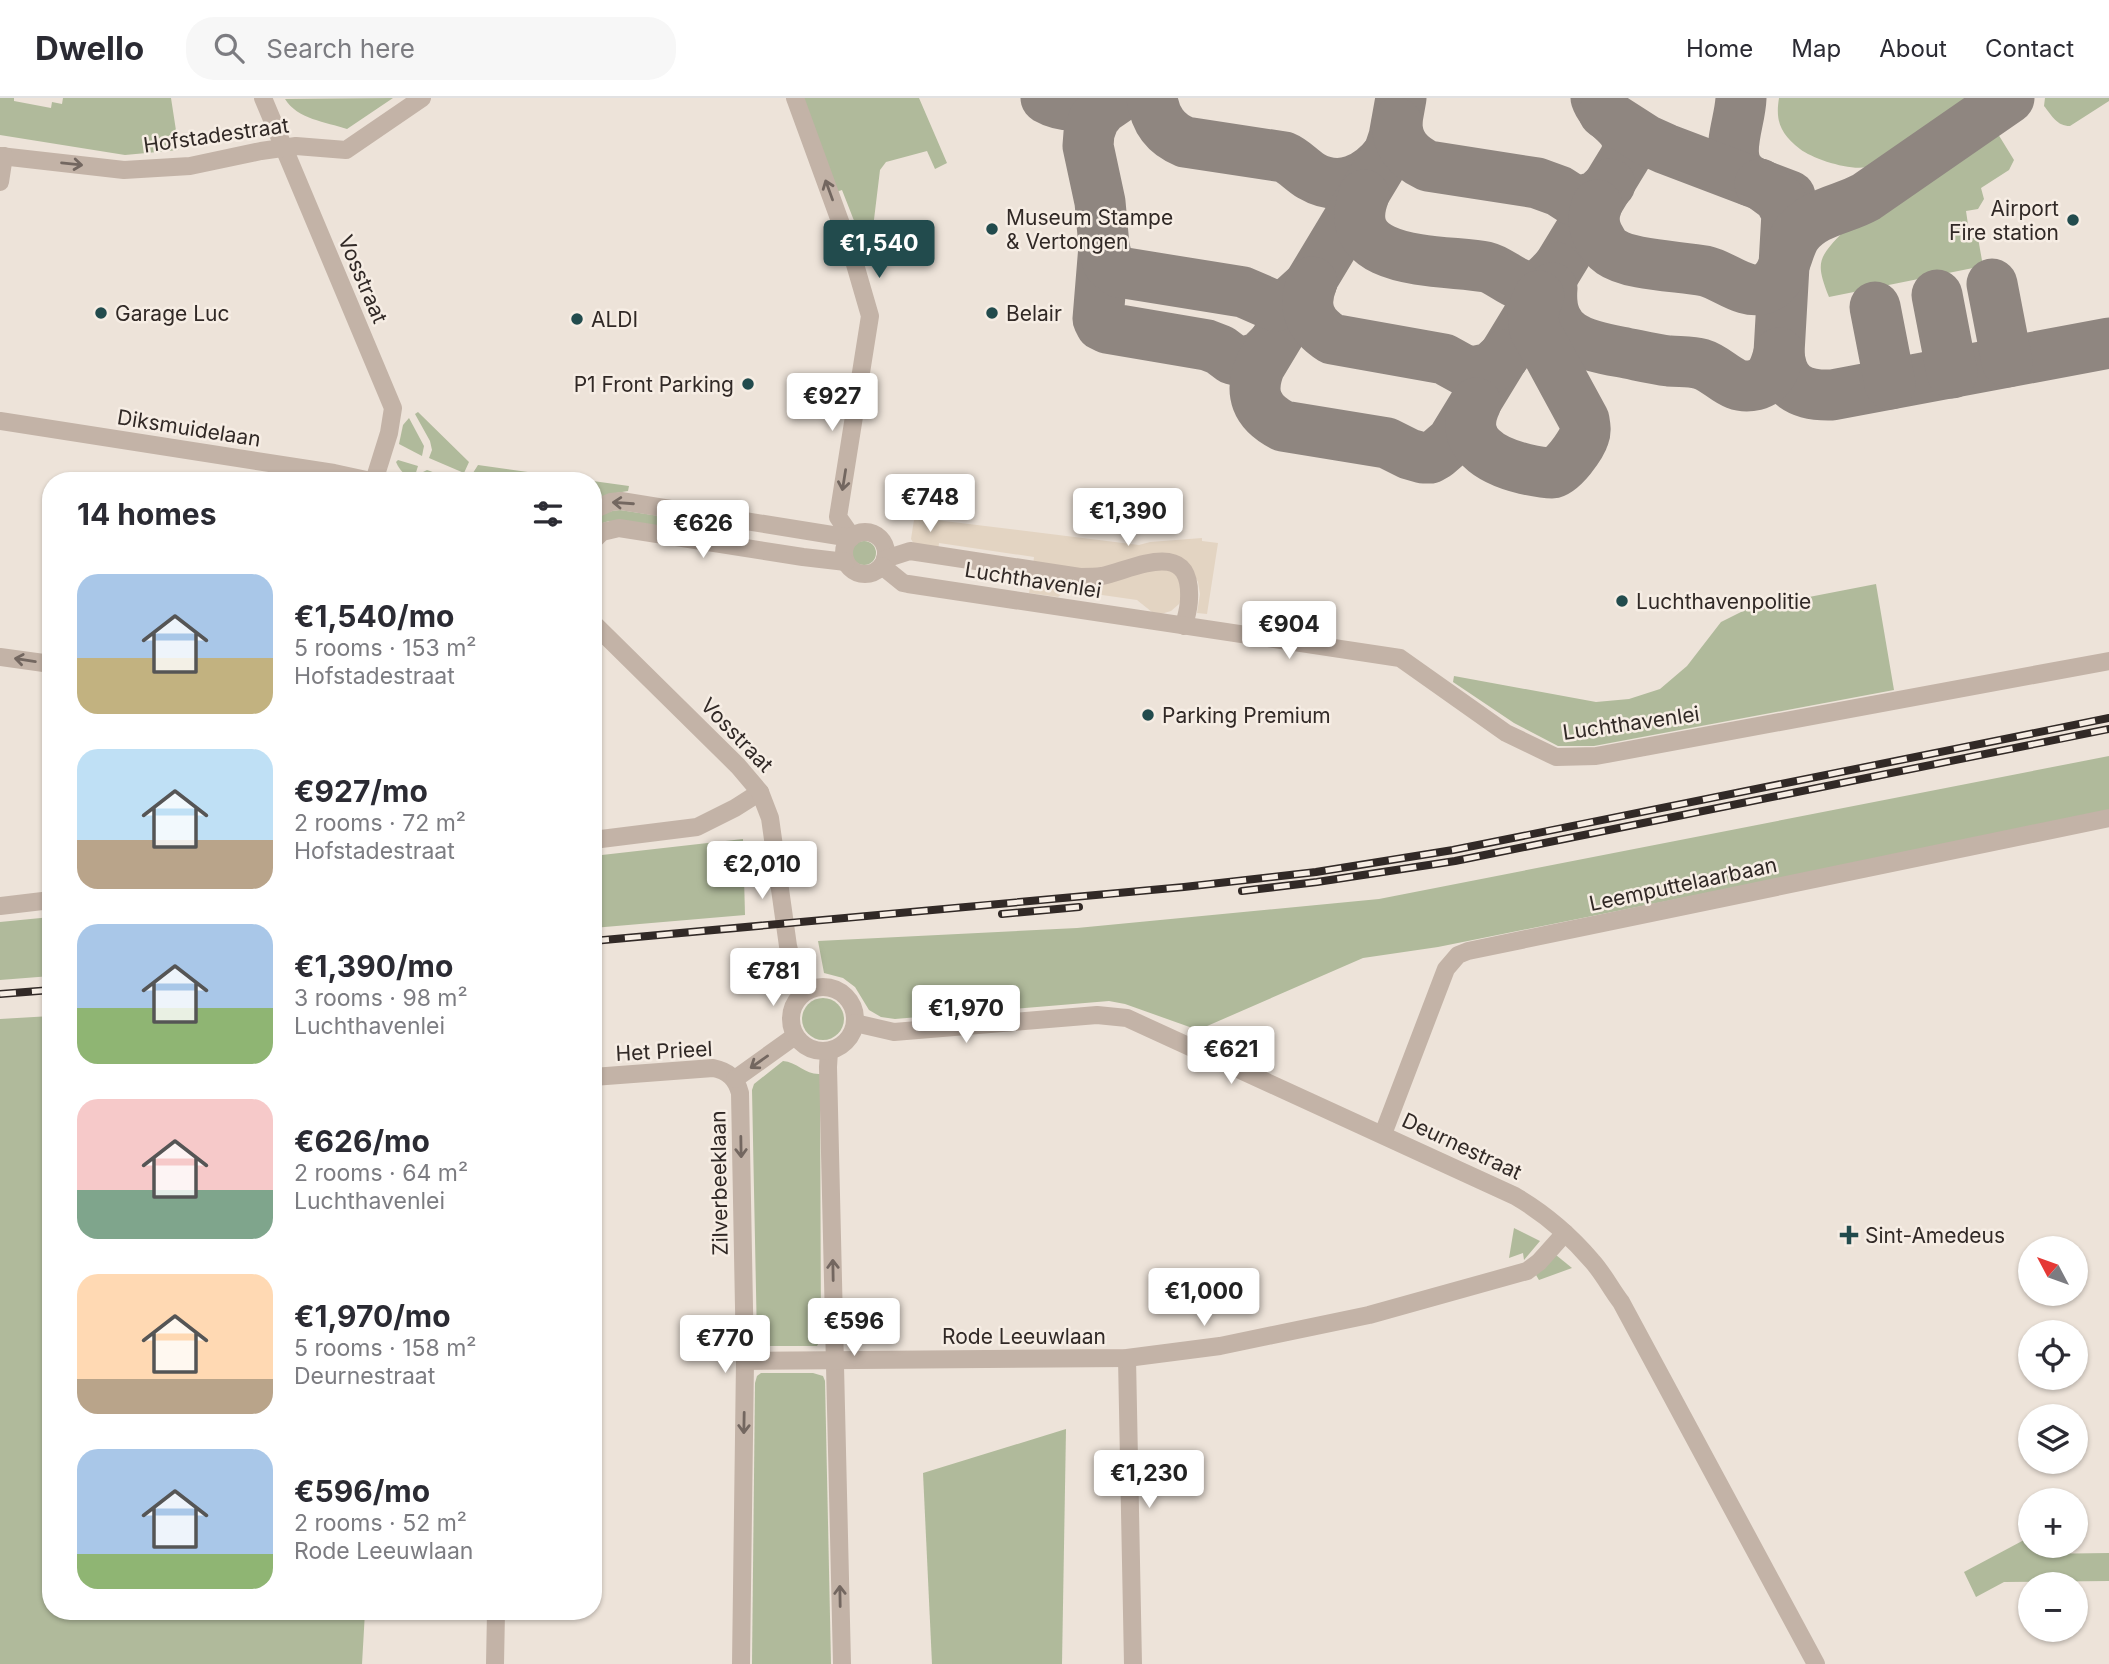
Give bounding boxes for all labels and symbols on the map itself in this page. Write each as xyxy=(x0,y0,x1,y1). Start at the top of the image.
street label: Hofstadestraat xyxy=(142,112,291,158)
one-way arrow xyxy=(60,158,83,171)
one-way arrow xyxy=(822,180,834,202)
place label: Airport Fire station xyxy=(1949,196,2059,245)
place label: Museum Stampe & Vertongen xyxy=(1006,205,1173,254)
marker: Airport Fire station xyxy=(2065,212,2081,228)
pin: €1,540 xyxy=(822,220,936,280)
marker: Museum Stampe & Vertongen xyxy=(984,221,1000,237)
street label: Vosstraat xyxy=(333,231,393,327)
place label: Garage Luc xyxy=(115,301,229,326)
place label: Belair xyxy=(1006,301,1062,326)
marker: Garage Luc xyxy=(93,305,109,321)
marker: Belair xyxy=(984,305,1000,321)
place label: ALDI xyxy=(591,307,638,332)
marker: ALDI xyxy=(569,311,585,327)
place label: P1 Front Parking xyxy=(574,372,734,397)
pin: €927 xyxy=(791,374,873,433)
marker: P1 Front Parking xyxy=(740,376,756,392)
street label: Diksmuidelaan xyxy=(115,404,263,452)
one-way arrow xyxy=(837,468,850,491)
pin: €748 xyxy=(889,474,971,534)
pin: €1,390 xyxy=(1071,489,1185,548)
one-way arrow xyxy=(612,496,635,509)
pin: €626 xyxy=(662,500,744,560)
street label: Luchthavenlei xyxy=(963,557,1103,603)
place label: Luchthavenpolitie xyxy=(1636,589,1811,614)
marker: Luchthavenpolitie xyxy=(1614,593,1630,609)
pin: €904 xyxy=(1248,602,1330,661)
one-way arrow xyxy=(15,653,37,666)
street label: Vosstraat xyxy=(696,693,779,777)
street label: Luchthavenlei xyxy=(1561,701,1701,745)
place label: Parking Premium xyxy=(1162,703,1331,728)
marker: Parking Premium xyxy=(1140,707,1156,723)
pin: €2,010 xyxy=(705,842,819,901)
street label: Leemputtelaarbaan xyxy=(1587,852,1779,916)
pin: €781 xyxy=(732,948,814,1008)
pin: €1,970 xyxy=(909,986,1023,1045)
pin: €621 xyxy=(1190,1026,1272,1086)
street label: Het Prieel xyxy=(615,1036,713,1066)
one-way arrow xyxy=(750,1055,769,1069)
street label: Deurnestraat xyxy=(1398,1107,1526,1185)
street label: Zilverbeeklaan xyxy=(705,1110,733,1256)
one-way arrow xyxy=(734,1135,748,1158)
place label: Sint-Amedeus xyxy=(1865,1223,2005,1248)
marker: Sint-Amedeus xyxy=(1839,1225,1859,1245)
north arrow xyxy=(2018,1236,2088,1306)
one-way arrow xyxy=(826,1259,840,1282)
pin: €1,000 xyxy=(1147,1268,1261,1328)
pin: €596 xyxy=(813,1298,895,1358)
pin: €770 xyxy=(684,1316,766,1375)
street label: Rode Leeuwlaan xyxy=(942,1324,1106,1349)
one-way arrow xyxy=(737,1411,751,1434)
pin: €1,230 xyxy=(1092,1450,1206,1510)
one-way arrow xyxy=(834,1585,847,1608)

